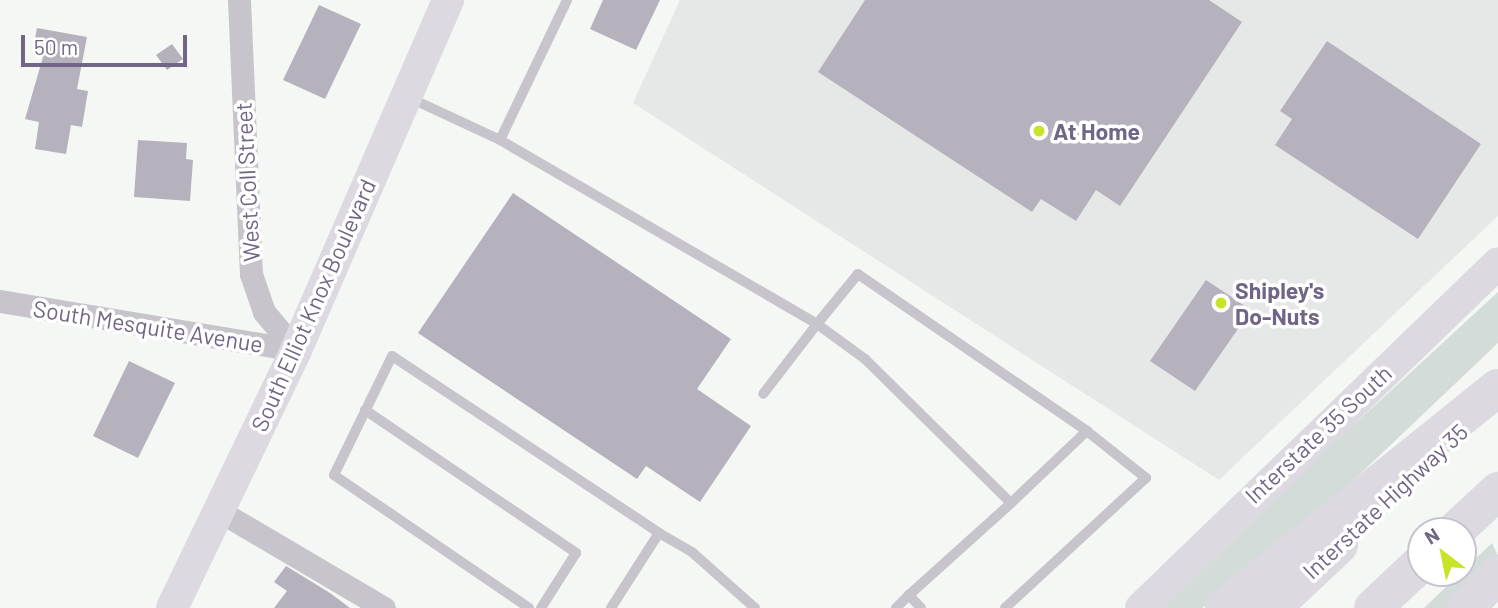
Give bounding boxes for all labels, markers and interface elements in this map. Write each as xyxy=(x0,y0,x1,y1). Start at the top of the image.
scale bar xyxy=(24,21,191,65)
text: 50 m xyxy=(34,34,78,59)
street label: West Coll Street xyxy=(229,102,265,262)
place label: At Home xyxy=(1053,117,1140,145)
marker: At Home xyxy=(1031,123,1047,139)
street label: South Elliot Knox Boulevard xyxy=(245,175,381,435)
place label: Shipley's Do-Nuts xyxy=(1235,276,1324,330)
street label: South Mesquite Avenue xyxy=(31,294,265,358)
marker: Shipley's Do-Nuts xyxy=(1213,295,1229,311)
street label: Interstate 35 South xyxy=(1239,359,1397,509)
street label: Interstate Highway 35 xyxy=(1297,418,1473,584)
north arrow xyxy=(1407,517,1477,587)
text: N xyxy=(1420,522,1443,549)

